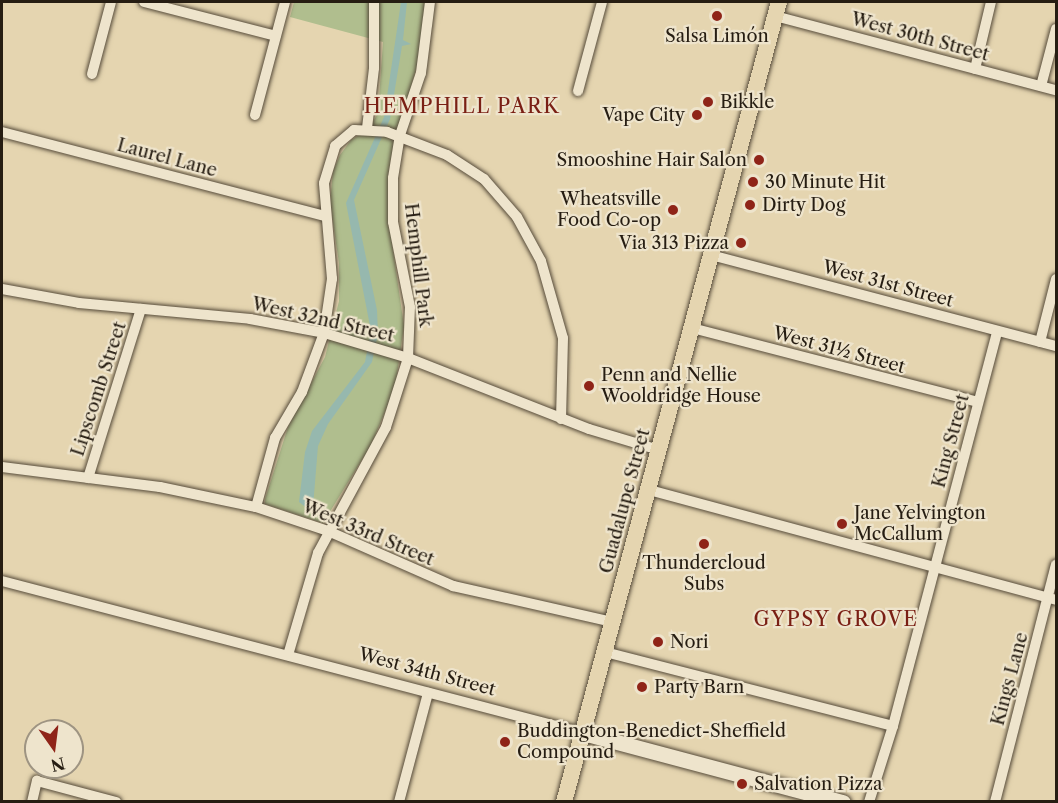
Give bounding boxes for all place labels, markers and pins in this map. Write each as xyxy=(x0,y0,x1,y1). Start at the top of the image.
marker: Salsa Limón xyxy=(710,9,724,23)
place label: Salsa Limón xyxy=(665,25,769,47)
place label: Bikkle xyxy=(720,91,774,113)
marker: Bikkle xyxy=(701,95,715,109)
place label: Vape City xyxy=(602,104,685,126)
marker: Vape City xyxy=(690,108,704,122)
place label: Smooshine Hair Salon xyxy=(556,149,747,171)
marker: Smooshine Hair Salon xyxy=(752,153,766,167)
place label: 30 Minute Hit xyxy=(765,171,886,193)
marker: 30 Minute Hit xyxy=(746,175,760,189)
place label: Wheatsville Food Co-op xyxy=(557,189,661,232)
place label: Dirty Dog xyxy=(762,194,846,216)
marker: Dirty Dog xyxy=(743,198,757,212)
marker: Wheatsville Food Co-op xyxy=(666,203,680,217)
place label: Via 313 Pizza xyxy=(619,232,729,254)
marker: Via 313 Pizza xyxy=(734,236,748,250)
place label: Penn and Nellie Wooldridge House xyxy=(601,365,761,407)
marker: Penn and Nellie Wooldridge House xyxy=(582,379,596,393)
place label: Jane Yelvington McCallum xyxy=(854,503,986,546)
marker: Jane Yelvington McCallum xyxy=(835,517,849,531)
marker: Thundercloud Subs xyxy=(697,537,711,551)
place label: Thundercloud Subs xyxy=(642,553,766,596)
place label: Nori xyxy=(670,631,709,653)
marker: Nori xyxy=(651,635,665,649)
place label: Party Barn xyxy=(654,676,745,698)
marker: Party Barn xyxy=(635,680,649,694)
place label: Buddington-Benedict-Sheffield Compound xyxy=(517,721,786,764)
marker: Buddington-Benedict-Sheffield Compound xyxy=(498,735,512,749)
place label: Salvation Pizza xyxy=(754,773,882,795)
marker: Salvation Pizza xyxy=(735,777,749,791)

